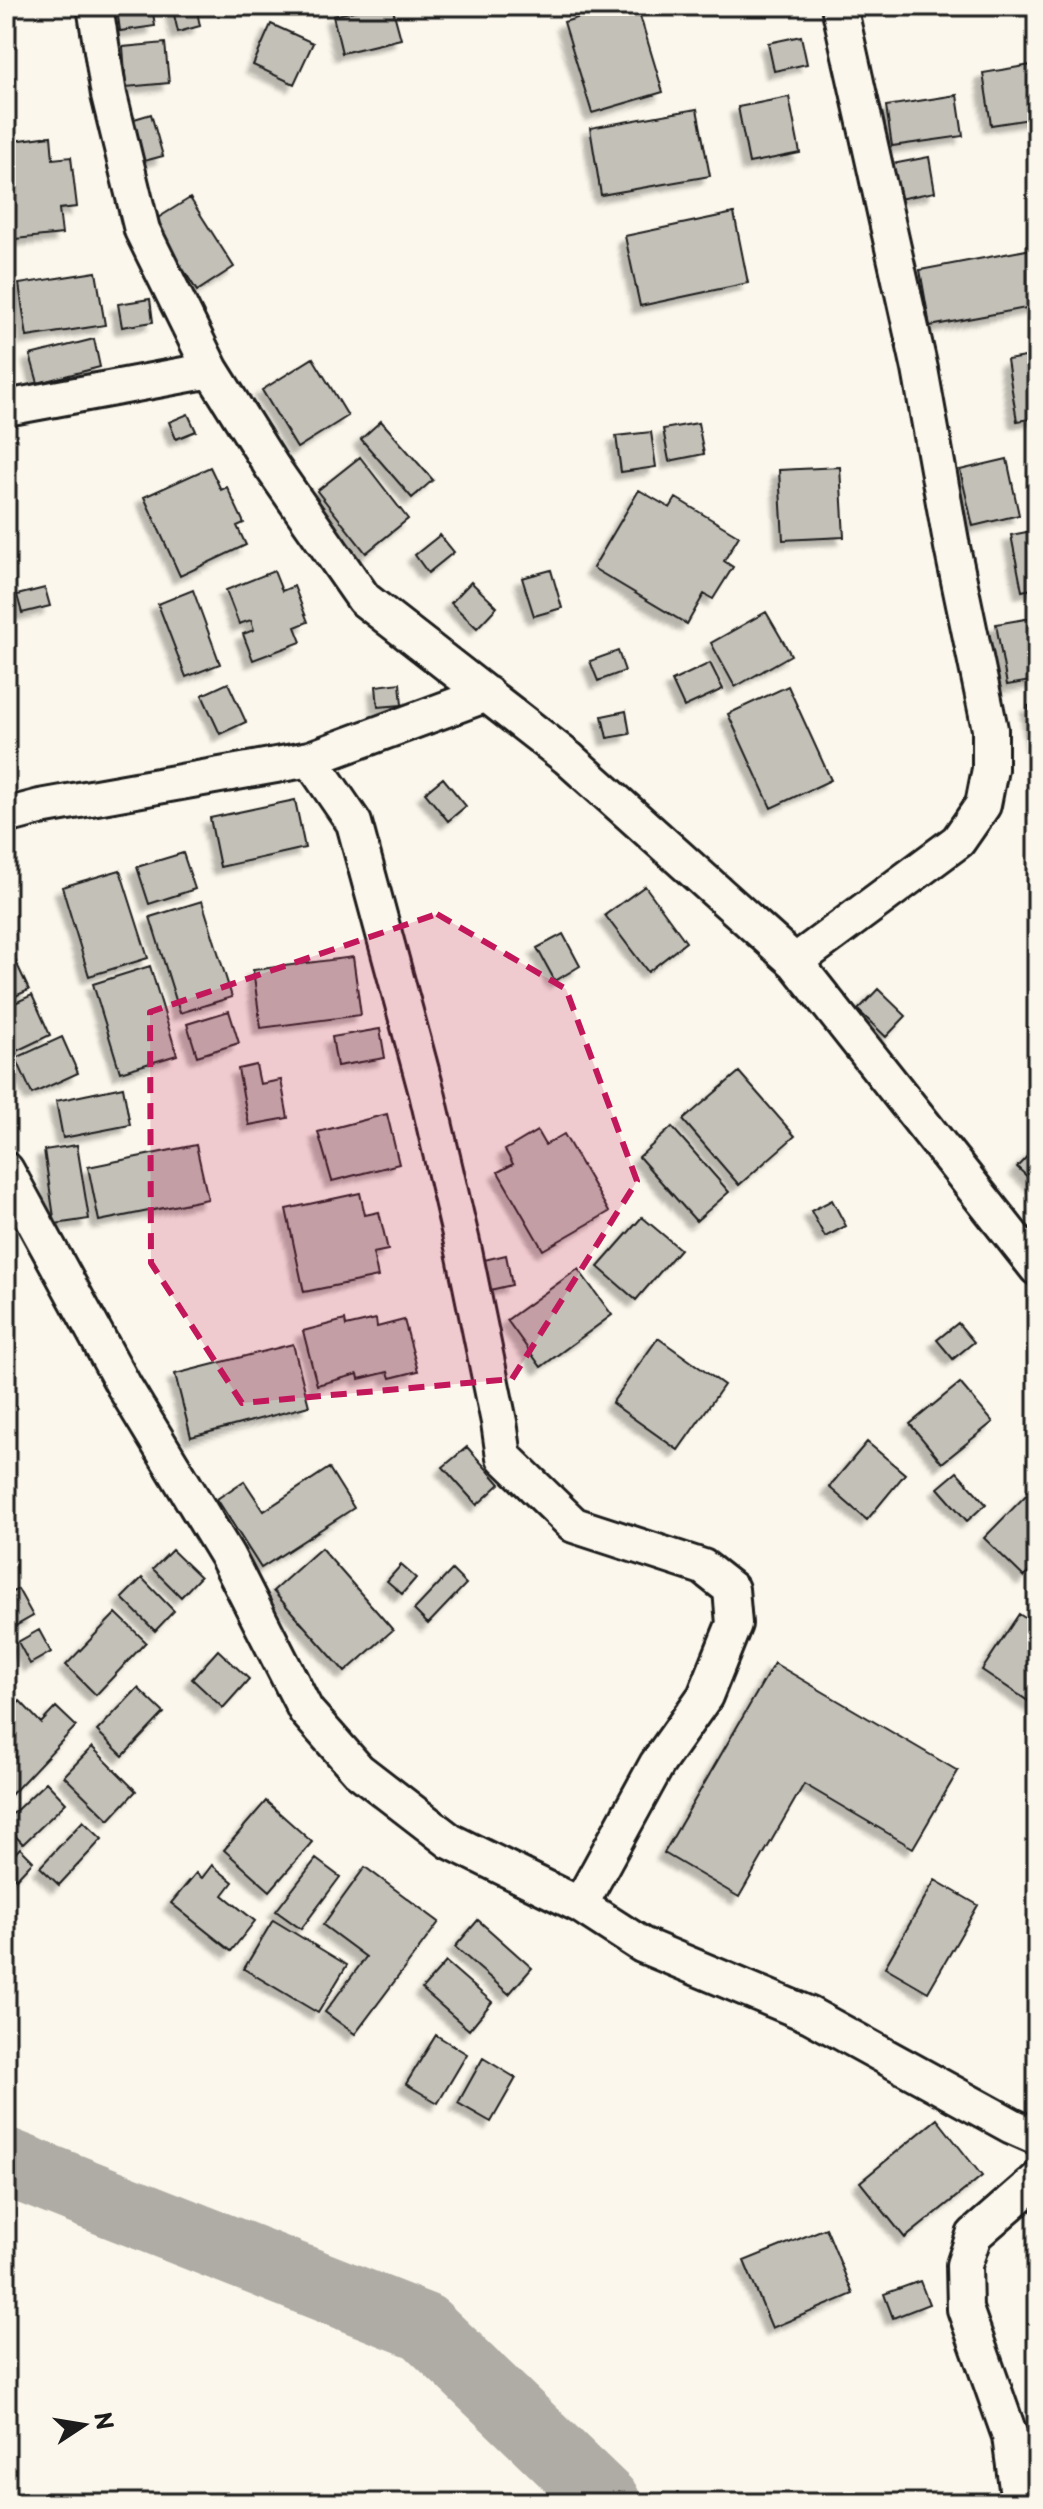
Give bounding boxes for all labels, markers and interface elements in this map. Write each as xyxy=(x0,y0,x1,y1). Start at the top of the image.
north arrow xyxy=(44,2385,124,2465)
text: N xyxy=(87,2409,123,2432)

